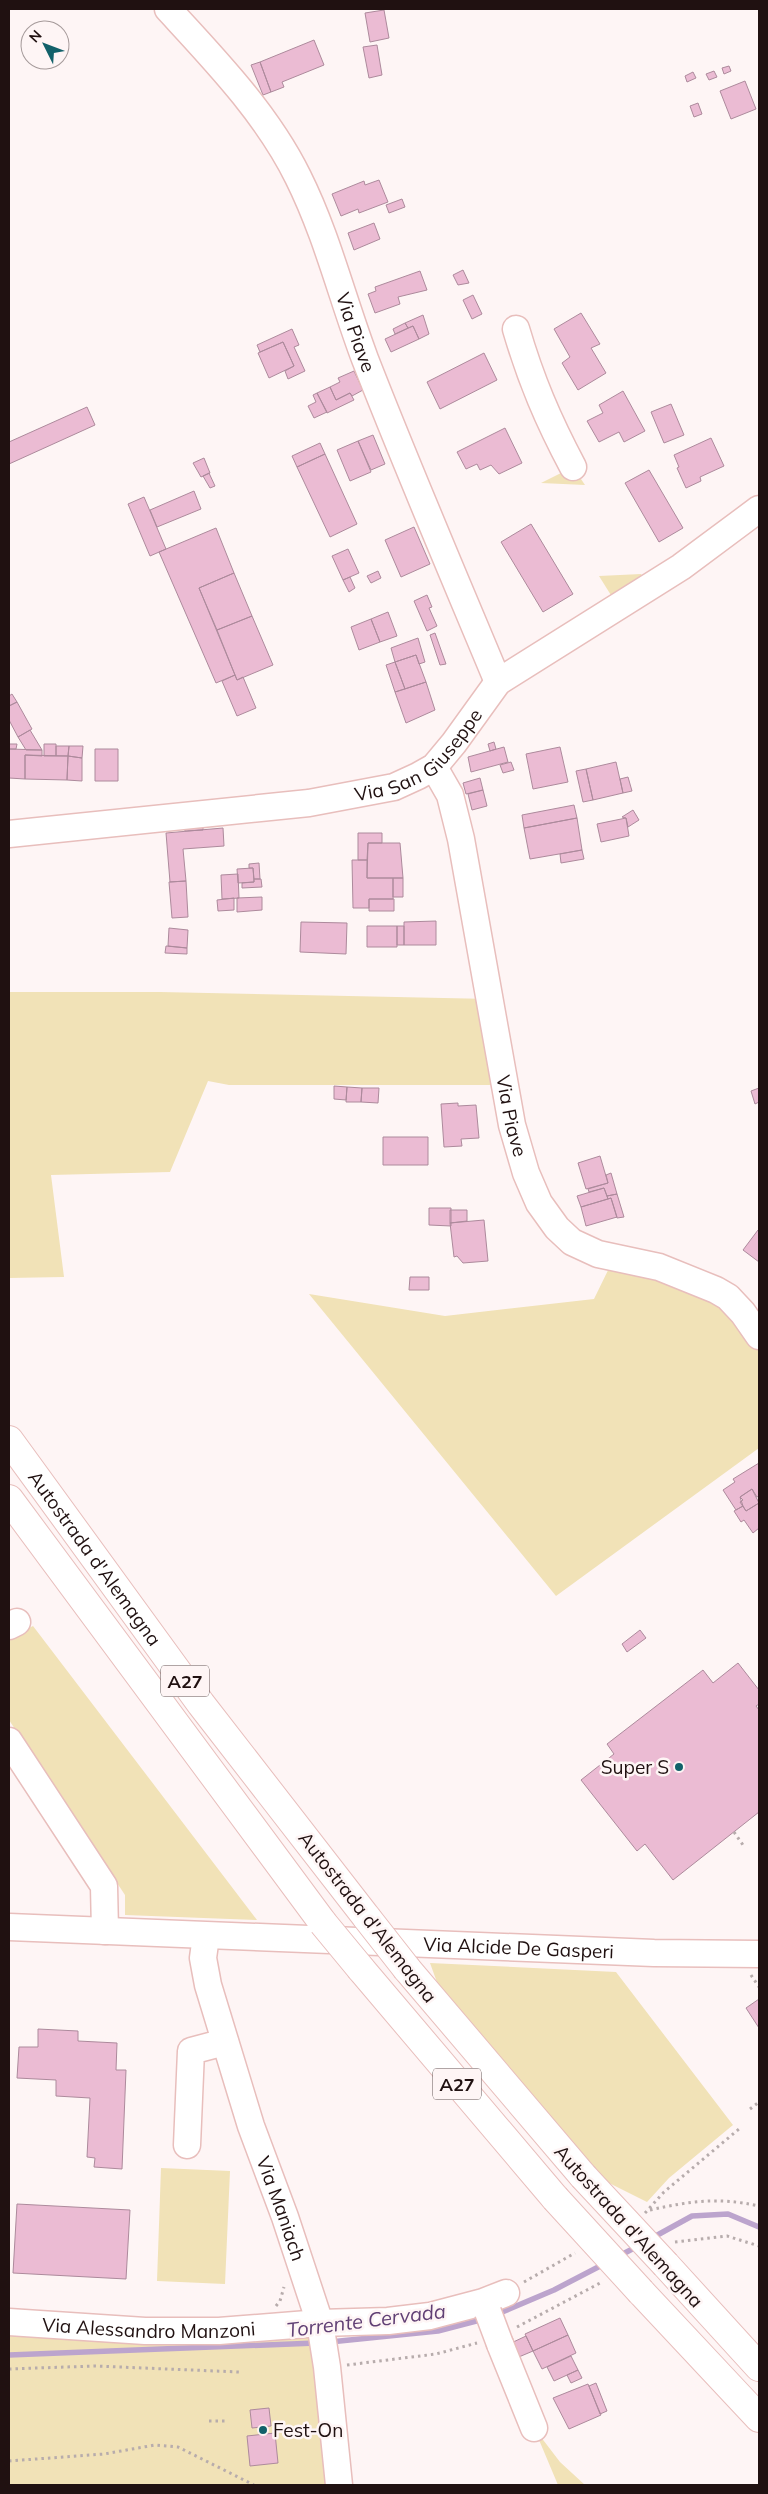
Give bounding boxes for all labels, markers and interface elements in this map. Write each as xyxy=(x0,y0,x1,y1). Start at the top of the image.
north arrow xyxy=(20,20,70,70)
text: N xyxy=(25,26,46,46)
street label: Via Piave xyxy=(331,289,381,376)
street label: Via San Giuseppe xyxy=(352,704,487,806)
street label: Via Piave xyxy=(491,1073,533,1159)
street label: Autostrada d'Alemagna xyxy=(23,1466,167,1650)
road number: A27 xyxy=(161,1665,209,1696)
place label: Super S xyxy=(601,1755,669,1779)
marker: Super S xyxy=(673,1761,685,1773)
street label: Autostrada d'Alemagna xyxy=(294,1827,442,2007)
street label: Via Alcide De Gasperi xyxy=(423,1932,614,1963)
road number: A27 xyxy=(433,2068,481,2100)
street label: Autostrada d'Alemagna xyxy=(550,2140,708,2312)
street label: Via Maniach xyxy=(251,2153,311,2264)
water label: Torrente Cervada xyxy=(285,2298,447,2342)
street label: Via Alessandro Manzoni xyxy=(41,2312,256,2343)
place label: Fest-On xyxy=(273,2418,343,2442)
marker: Fest-On xyxy=(257,2424,269,2436)

